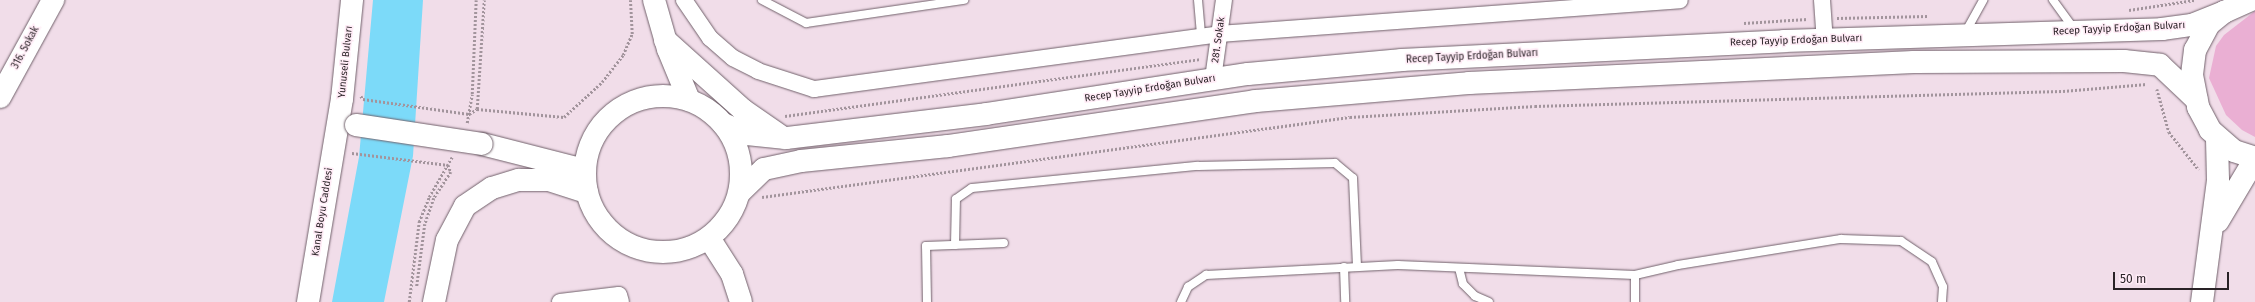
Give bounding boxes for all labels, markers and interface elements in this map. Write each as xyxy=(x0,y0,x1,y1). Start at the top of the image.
street label: 281. Sokak xyxy=(1210,16,1228,64)
street label: Recep Tayyip Erdoğan Bulvarı xyxy=(2053,20,2185,38)
street label: 316. Sokak xyxy=(10,25,42,71)
street label: Yunuseli Bulvarı xyxy=(336,25,356,99)
street label: Recep Tayyip Erdoğan Bulvarı xyxy=(1730,33,1862,49)
street label: Recep Tayyip Erdoğan Bulvarı xyxy=(1406,48,1538,66)
street label: Recep Tayyip Erdoğan Bulvarı xyxy=(1084,73,1216,105)
street label: Kanal Boyu Caddesi xyxy=(310,167,336,257)
scale bar xyxy=(2115,264,2231,290)
text: 50 m xyxy=(2120,272,2146,286)

